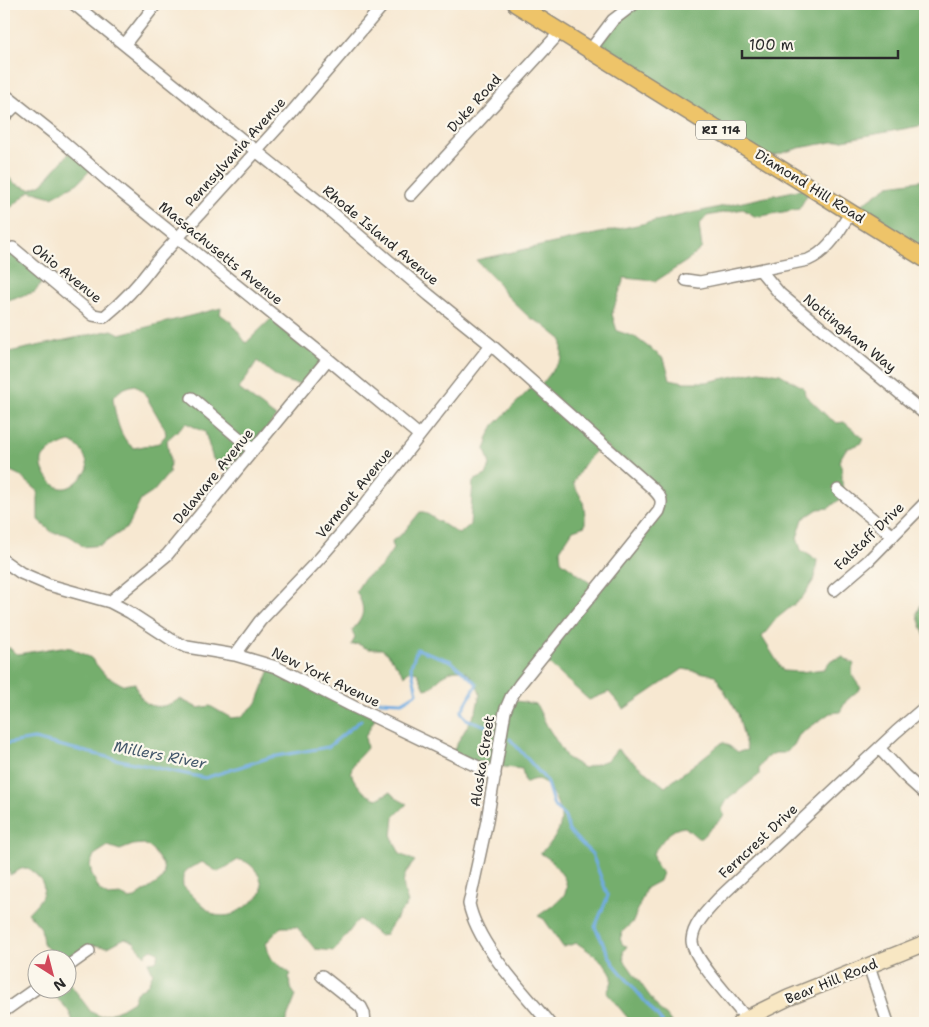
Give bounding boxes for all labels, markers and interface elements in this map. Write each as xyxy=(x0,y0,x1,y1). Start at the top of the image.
scale bar xyxy=(742,28,898,60)
text: 100 m xyxy=(749,35,794,55)
street label: Duke Road xyxy=(443,70,505,136)
street label: Pennsylvania Avenue xyxy=(181,93,289,211)
road number: RI 114 xyxy=(696,120,746,140)
street label: Diamond Hill Road xyxy=(752,145,869,227)
street label: Rhode Island Avenue xyxy=(319,181,443,289)
street label: Massachusetts Avenue xyxy=(155,197,287,309)
street label: Ohio Avenue xyxy=(28,239,106,307)
street label: Nottingham Way xyxy=(800,290,900,376)
street label: Delaware Avenue xyxy=(169,425,257,527)
street label: Vermont Avenue xyxy=(312,444,396,542)
street label: Falstaff Drive xyxy=(830,498,908,574)
street label: New York Avenue xyxy=(269,643,383,711)
street label: Alaska Street xyxy=(466,714,498,808)
water label: Millers River xyxy=(112,736,209,774)
street label: Ferncrest Drive xyxy=(715,800,801,882)
north arrow xyxy=(28,950,78,1000)
street label: Bear Hill Road xyxy=(782,954,880,1008)
text: N xyxy=(50,974,69,995)

